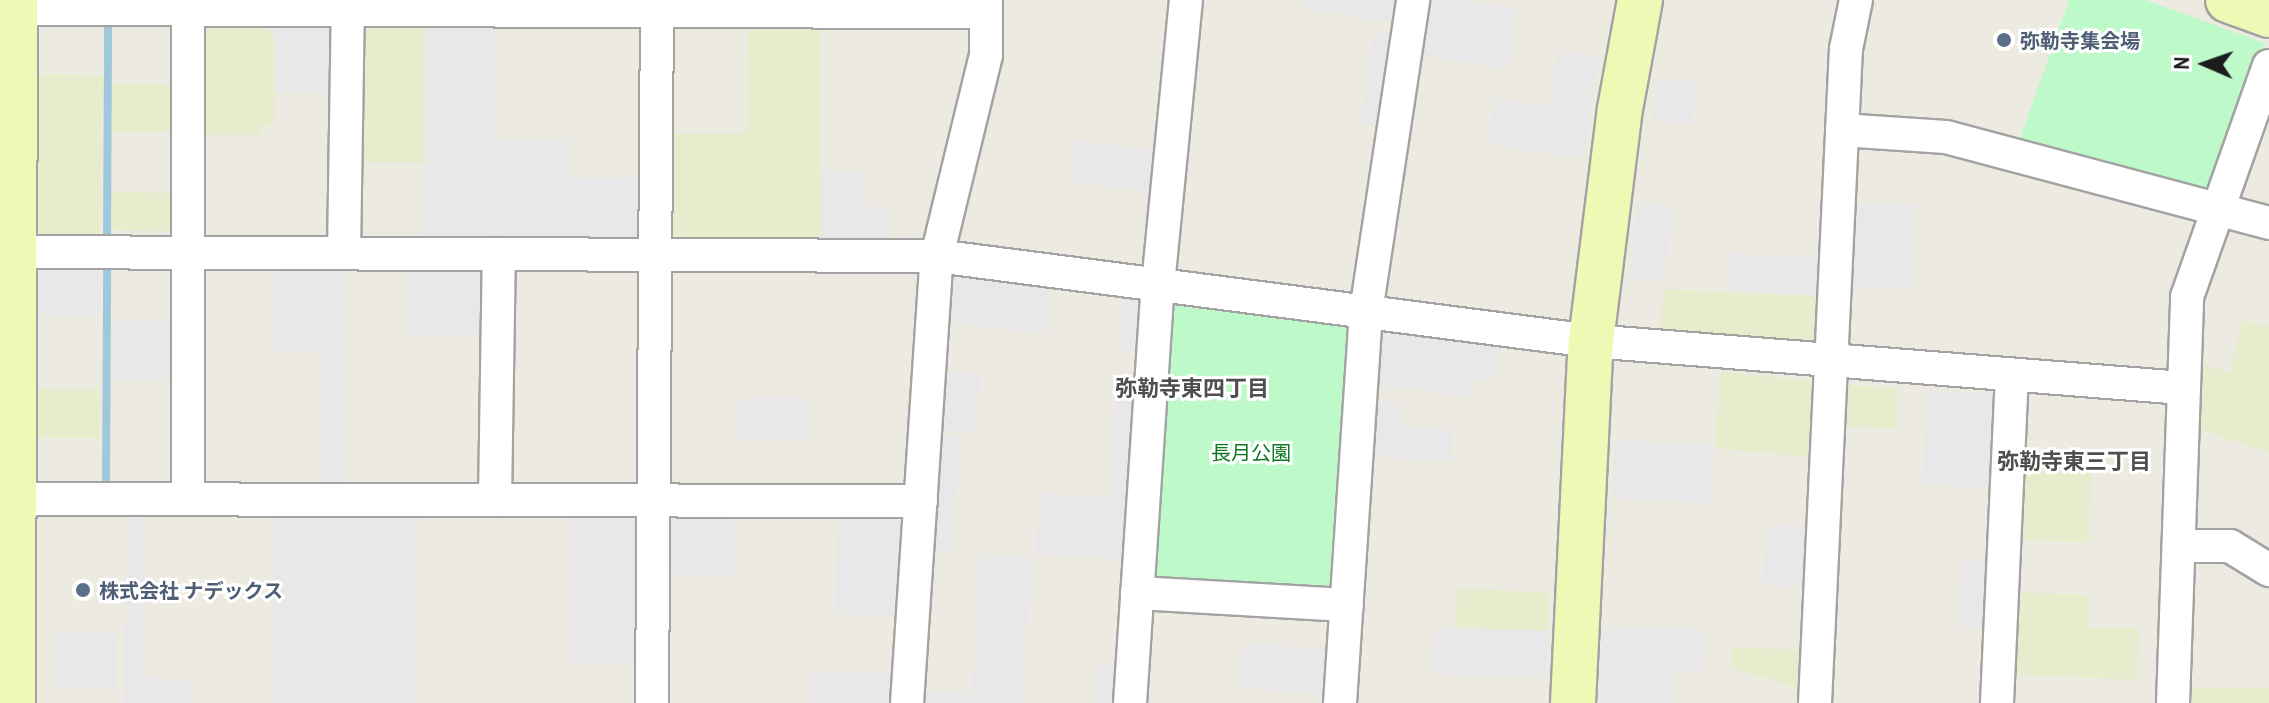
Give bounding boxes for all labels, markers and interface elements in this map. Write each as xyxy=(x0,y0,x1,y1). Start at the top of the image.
north arrow xyxy=(2165,24,2245,104)
place label: 弥勒寺集会場 xyxy=(2020,28,2140,52)
marker: 弥勒寺集会場 xyxy=(1995,31,2013,49)
text: N xyxy=(2166,56,2196,70)
district label: 弥勒寺東四丁目 xyxy=(1115,376,1269,402)
park label: 長月公園 xyxy=(1211,440,1291,464)
district label: 弥勒寺東三丁目 xyxy=(1997,449,2151,475)
place label: 株式会社 ナデックス xyxy=(99,578,284,602)
marker: 株式会社 ナデックス xyxy=(74,581,92,599)

